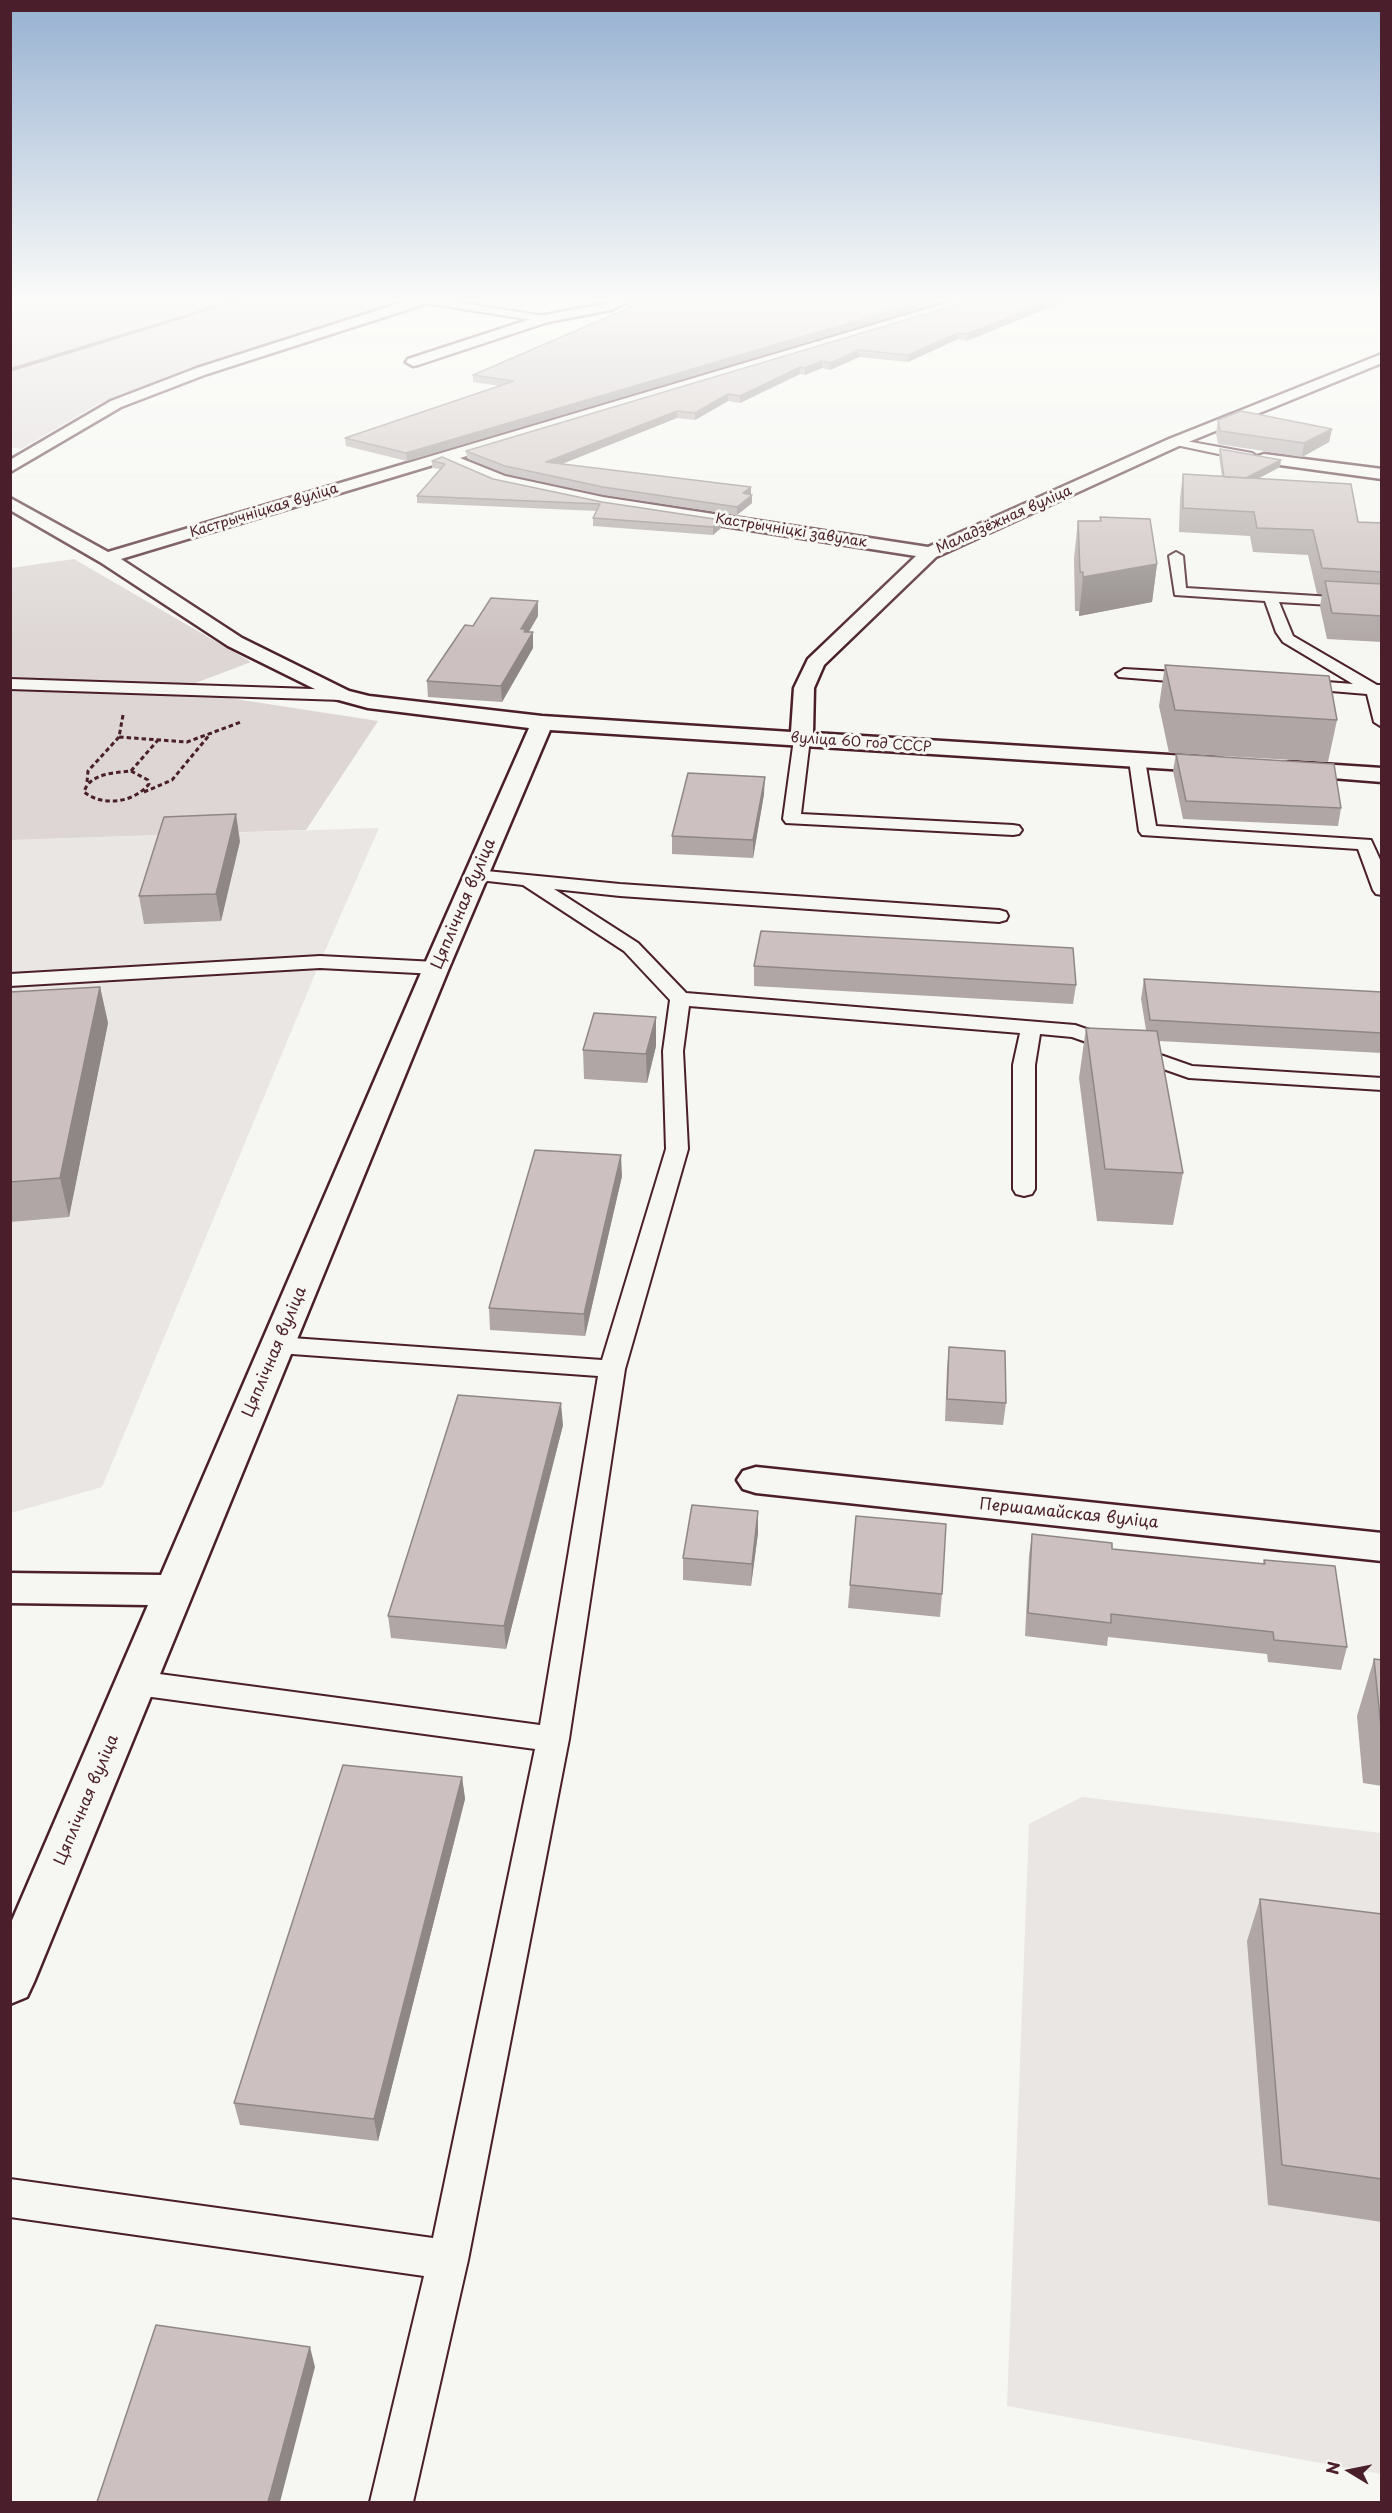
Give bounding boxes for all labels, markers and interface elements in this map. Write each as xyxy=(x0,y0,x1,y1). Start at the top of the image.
street label: Кастрычніцкая вуліца xyxy=(188,480,340,542)
street label: Маладзёжная вуліца xyxy=(934,482,1074,558)
street label: Кастрычніцкі завулак xyxy=(714,511,868,551)
street label: вуліца 60 год СССР xyxy=(790,730,932,756)
street label: Цяплічная вуліца xyxy=(428,836,500,972)
street label: Цяплічная вуліца xyxy=(239,1284,311,1420)
street label: Першамайская вуліца xyxy=(978,1495,1160,1533)
street label: Цяплічная вуліца xyxy=(51,1732,123,1868)
north arrow xyxy=(1320,2441,1380,2501)
text: N xyxy=(1319,2460,1345,2476)

